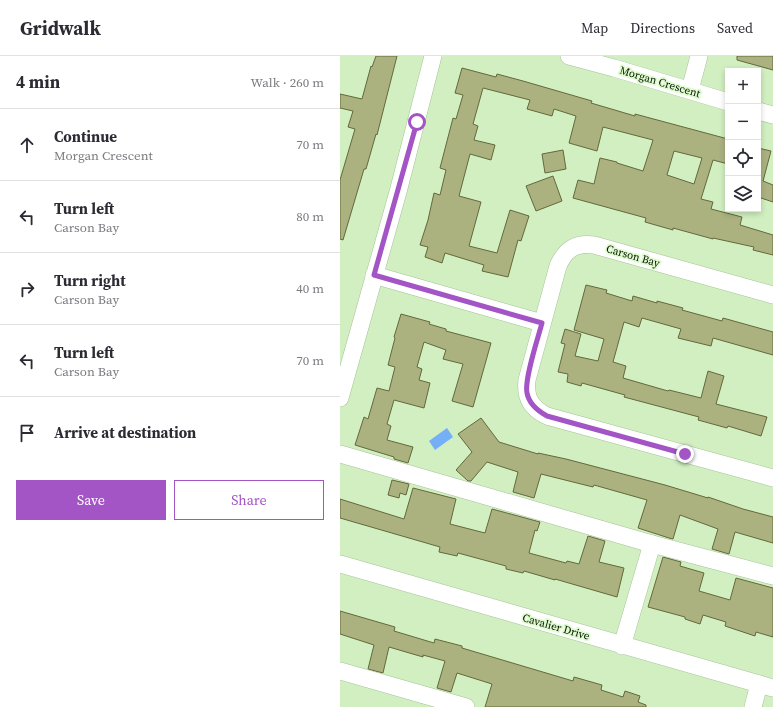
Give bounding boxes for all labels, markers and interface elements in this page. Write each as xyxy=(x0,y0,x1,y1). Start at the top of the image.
text: Gridwalk xyxy=(20,15,101,41)
text: Map xyxy=(581,18,608,38)
text: Directions xyxy=(630,18,695,38)
text: Saved xyxy=(717,18,753,38)
street label: Morgan Crescent xyxy=(618,63,703,102)
map controls xyxy=(725,68,761,212)
button: + xyxy=(725,68,761,104)
text: 4 min xyxy=(16,70,60,94)
text: Walk · 260 m xyxy=(251,74,324,91)
button: − xyxy=(725,104,761,140)
route start xyxy=(408,113,426,131)
text: Continue xyxy=(54,126,117,147)
icon: ahead xyxy=(16,134,38,156)
text: 70 m xyxy=(296,136,324,153)
button: locate xyxy=(725,140,761,176)
text: Morgan Crescent xyxy=(54,147,153,164)
button: layers xyxy=(725,176,761,212)
text: Turn left xyxy=(54,198,114,219)
icon: left xyxy=(16,206,38,228)
text: 80 m xyxy=(296,208,324,225)
text: Carson Bay xyxy=(54,219,119,236)
street label: Carson Bay xyxy=(604,241,662,271)
text: Turn right xyxy=(54,270,126,291)
icon: right xyxy=(16,278,38,300)
text: 40 m xyxy=(296,280,324,297)
text: Carson Bay xyxy=(54,291,119,308)
text: Turn left xyxy=(54,342,114,363)
icon: left xyxy=(16,350,38,372)
text: 70 m xyxy=(296,352,324,369)
text: Carson Bay xyxy=(54,363,119,380)
icon: arrive xyxy=(16,422,38,444)
text: Arrive at destination xyxy=(54,422,196,443)
route end xyxy=(676,445,694,463)
button: Save xyxy=(16,480,166,520)
button: Share xyxy=(174,480,324,520)
street label: Cavalier Drive xyxy=(521,610,592,644)

